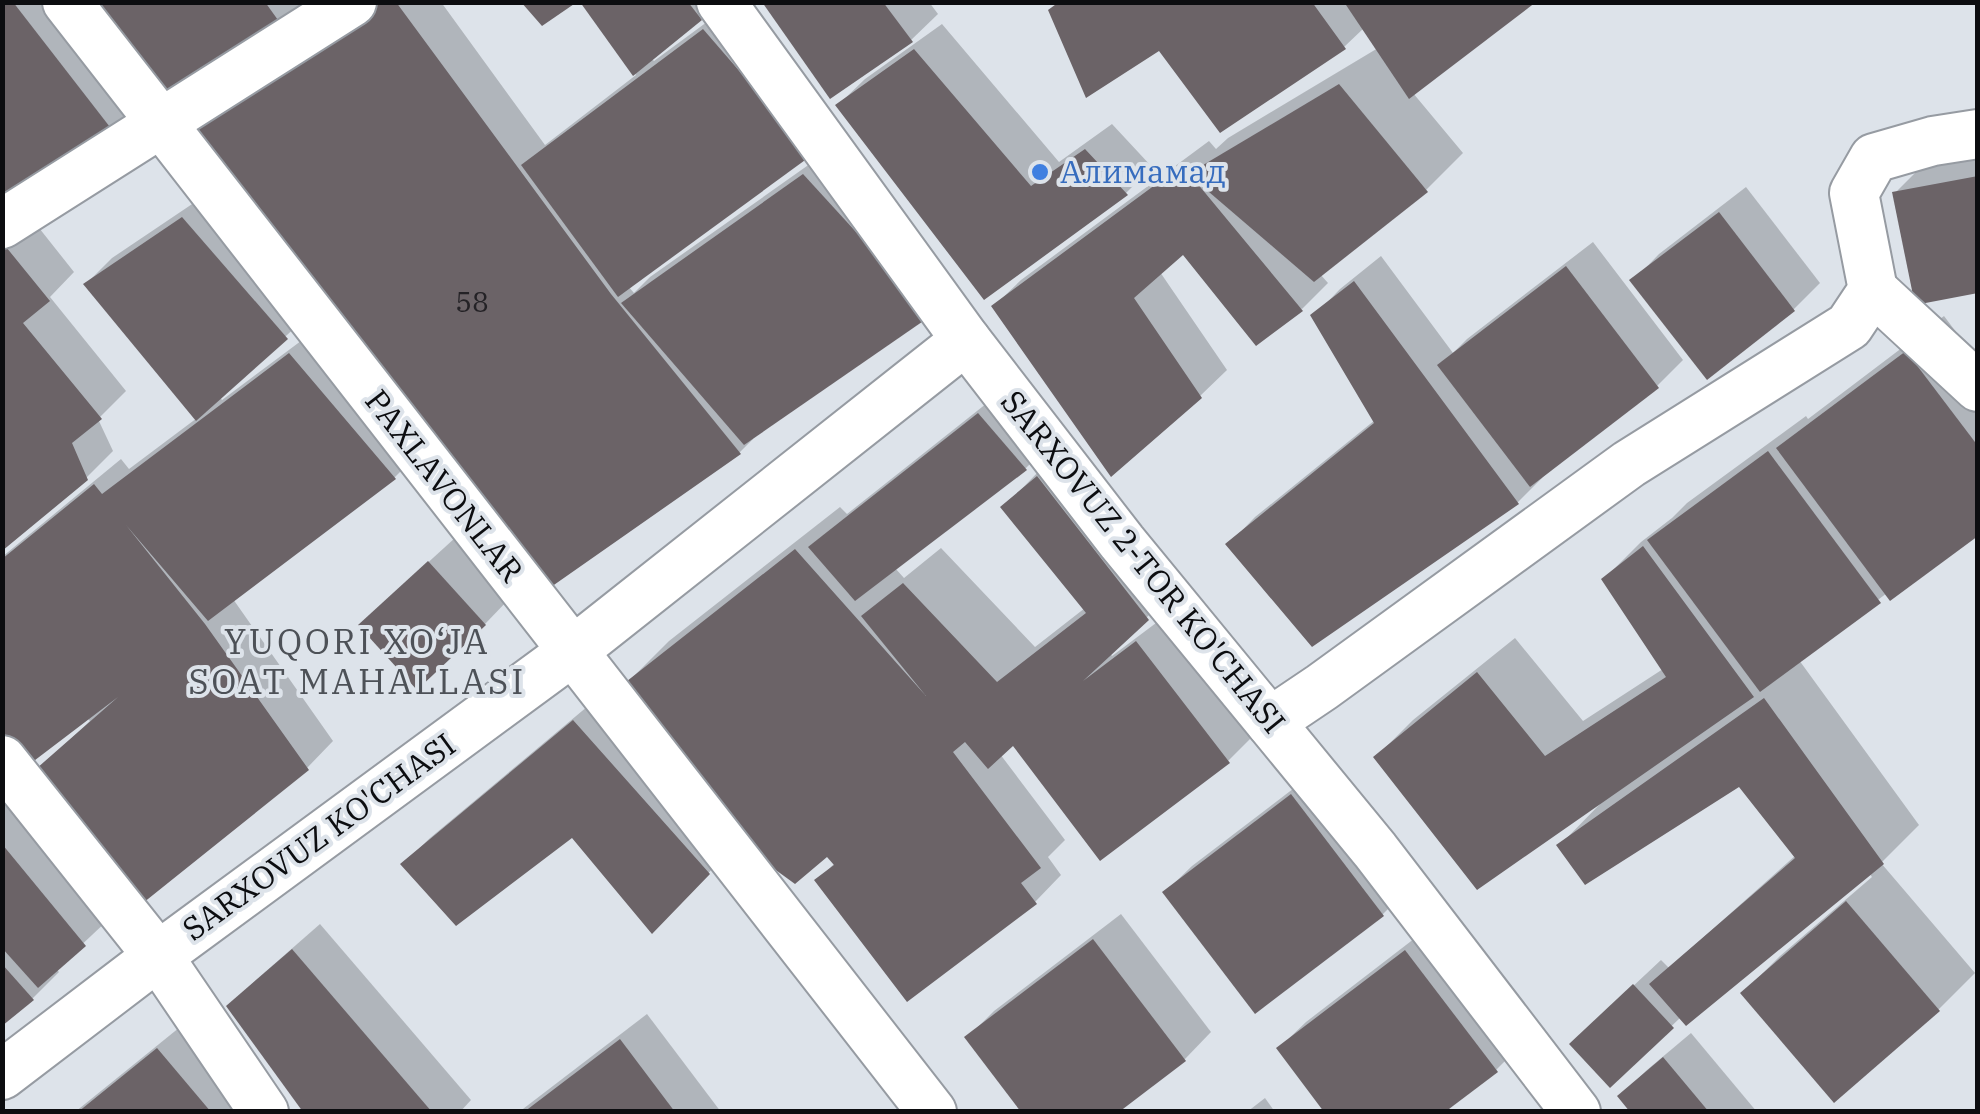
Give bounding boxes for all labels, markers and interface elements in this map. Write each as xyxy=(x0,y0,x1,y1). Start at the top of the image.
place label: Алимамад xyxy=(1060,150,1226,192)
marker: Алимамад xyxy=(1029,161,1051,183)
house number: 58 xyxy=(455,283,489,320)
street label: PAXLAVONLAR xyxy=(356,380,533,590)
street label: SARXOVUZ 2-TOR KO'CHASI xyxy=(992,381,1295,742)
district label: YUQORI XO‘JA SOAT MAHALLASI xyxy=(188,618,526,704)
street label: SARXOVUZ KO'CHASI xyxy=(174,723,463,949)

